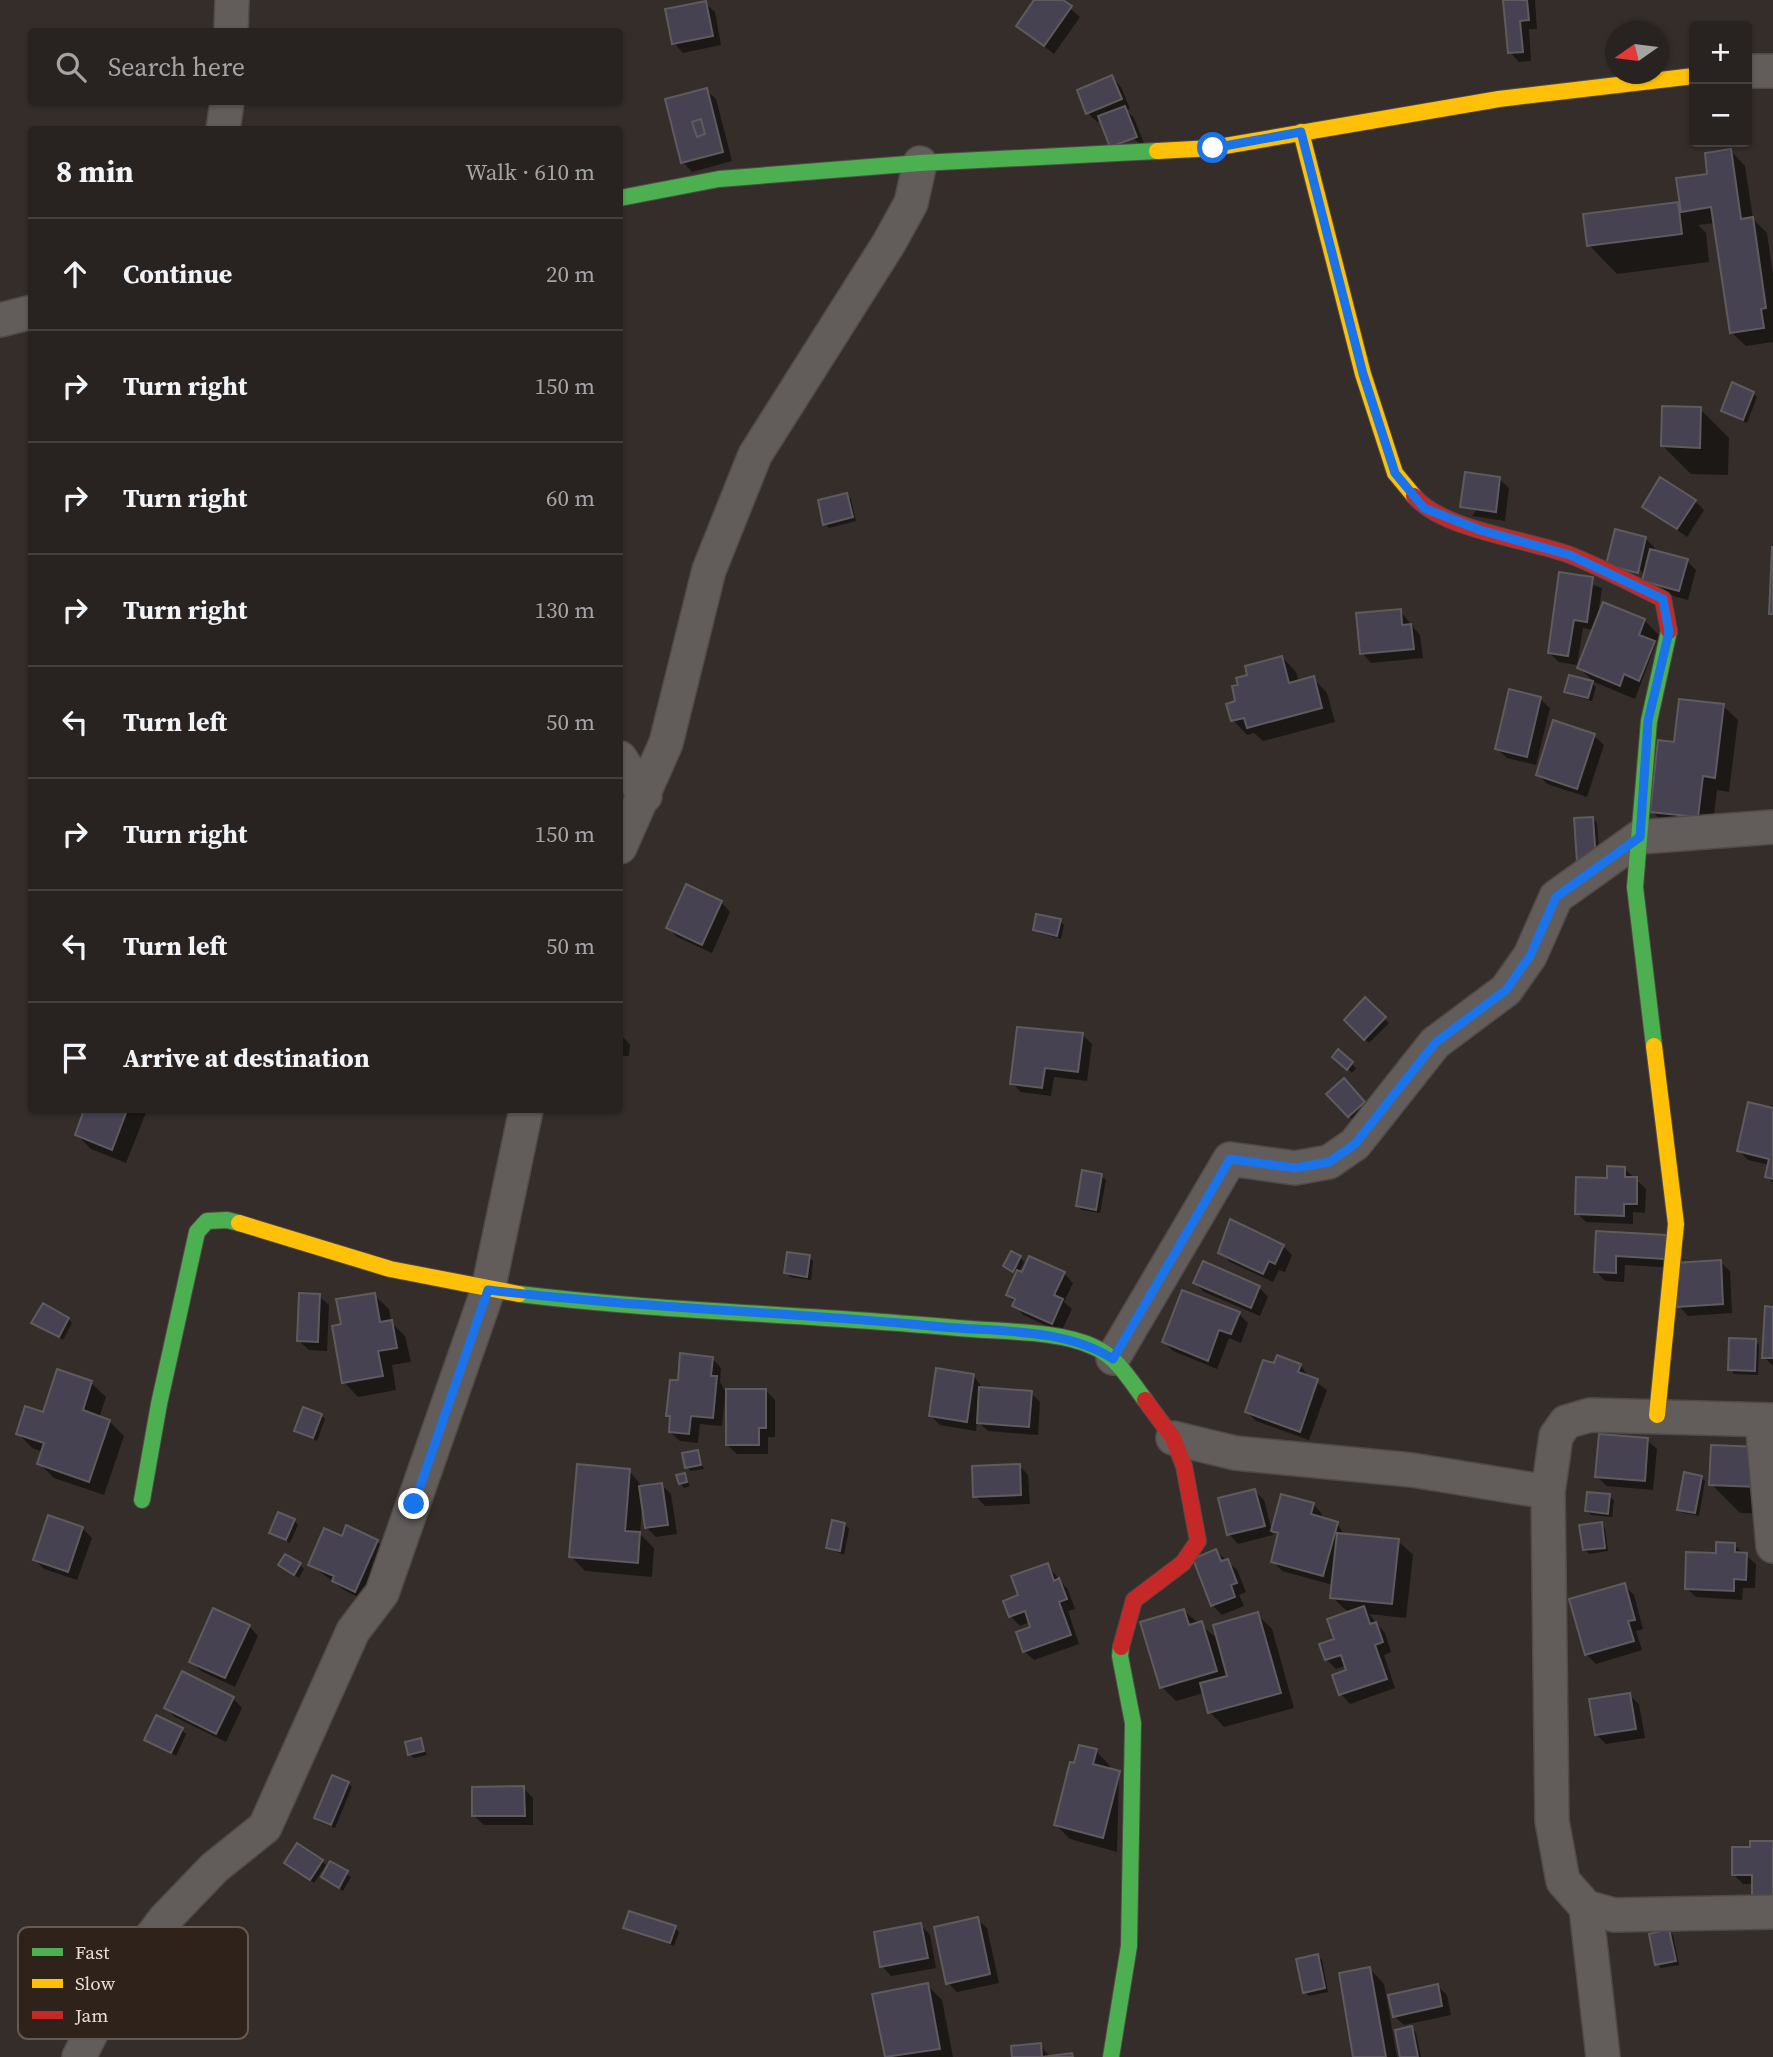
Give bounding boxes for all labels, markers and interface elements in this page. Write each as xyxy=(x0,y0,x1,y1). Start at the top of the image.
north arrow xyxy=(1605,21,1668,84)
map controls xyxy=(1689,21,1752,147)
button: + xyxy=(1689,21,1752,84)
search box xyxy=(28,28,623,105)
icon: search xyxy=(52,48,90,86)
text: Search here xyxy=(108,49,245,85)
button: − xyxy=(1689,84,1752,147)
route start xyxy=(1197,132,1228,163)
text: 8 min xyxy=(56,151,134,192)
text: Walk · 610 m xyxy=(465,156,595,188)
icon: ahead xyxy=(56,255,94,293)
text: Continue xyxy=(123,256,232,292)
text: 20 m xyxy=(546,258,595,290)
icon: right xyxy=(56,367,94,405)
text: Turn right xyxy=(123,368,247,404)
text: 150 m xyxy=(534,370,595,402)
icon: right xyxy=(56,479,94,517)
text: Turn right xyxy=(123,480,247,516)
text: 60 m xyxy=(546,482,595,514)
icon: right xyxy=(56,591,94,629)
text: Turn right xyxy=(123,592,247,628)
text: 130 m xyxy=(534,594,595,626)
icon: left xyxy=(56,703,94,741)
text: Turn left xyxy=(123,704,227,740)
text: 50 m xyxy=(546,706,595,738)
icon: right xyxy=(56,815,94,853)
text: Turn right xyxy=(123,816,247,852)
text: 150 m xyxy=(534,818,595,850)
icon: left xyxy=(56,927,94,965)
text: Turn left xyxy=(123,928,227,964)
text: 50 m xyxy=(546,930,595,962)
icon: arrive xyxy=(56,1039,94,1077)
text: Arrive at destination xyxy=(123,1040,370,1076)
route end xyxy=(398,1488,429,1519)
legend xyxy=(18,1927,248,2039)
text: Fast xyxy=(75,1939,110,1965)
text: Slow xyxy=(75,1970,116,1996)
text: Jam xyxy=(74,2002,108,2028)

